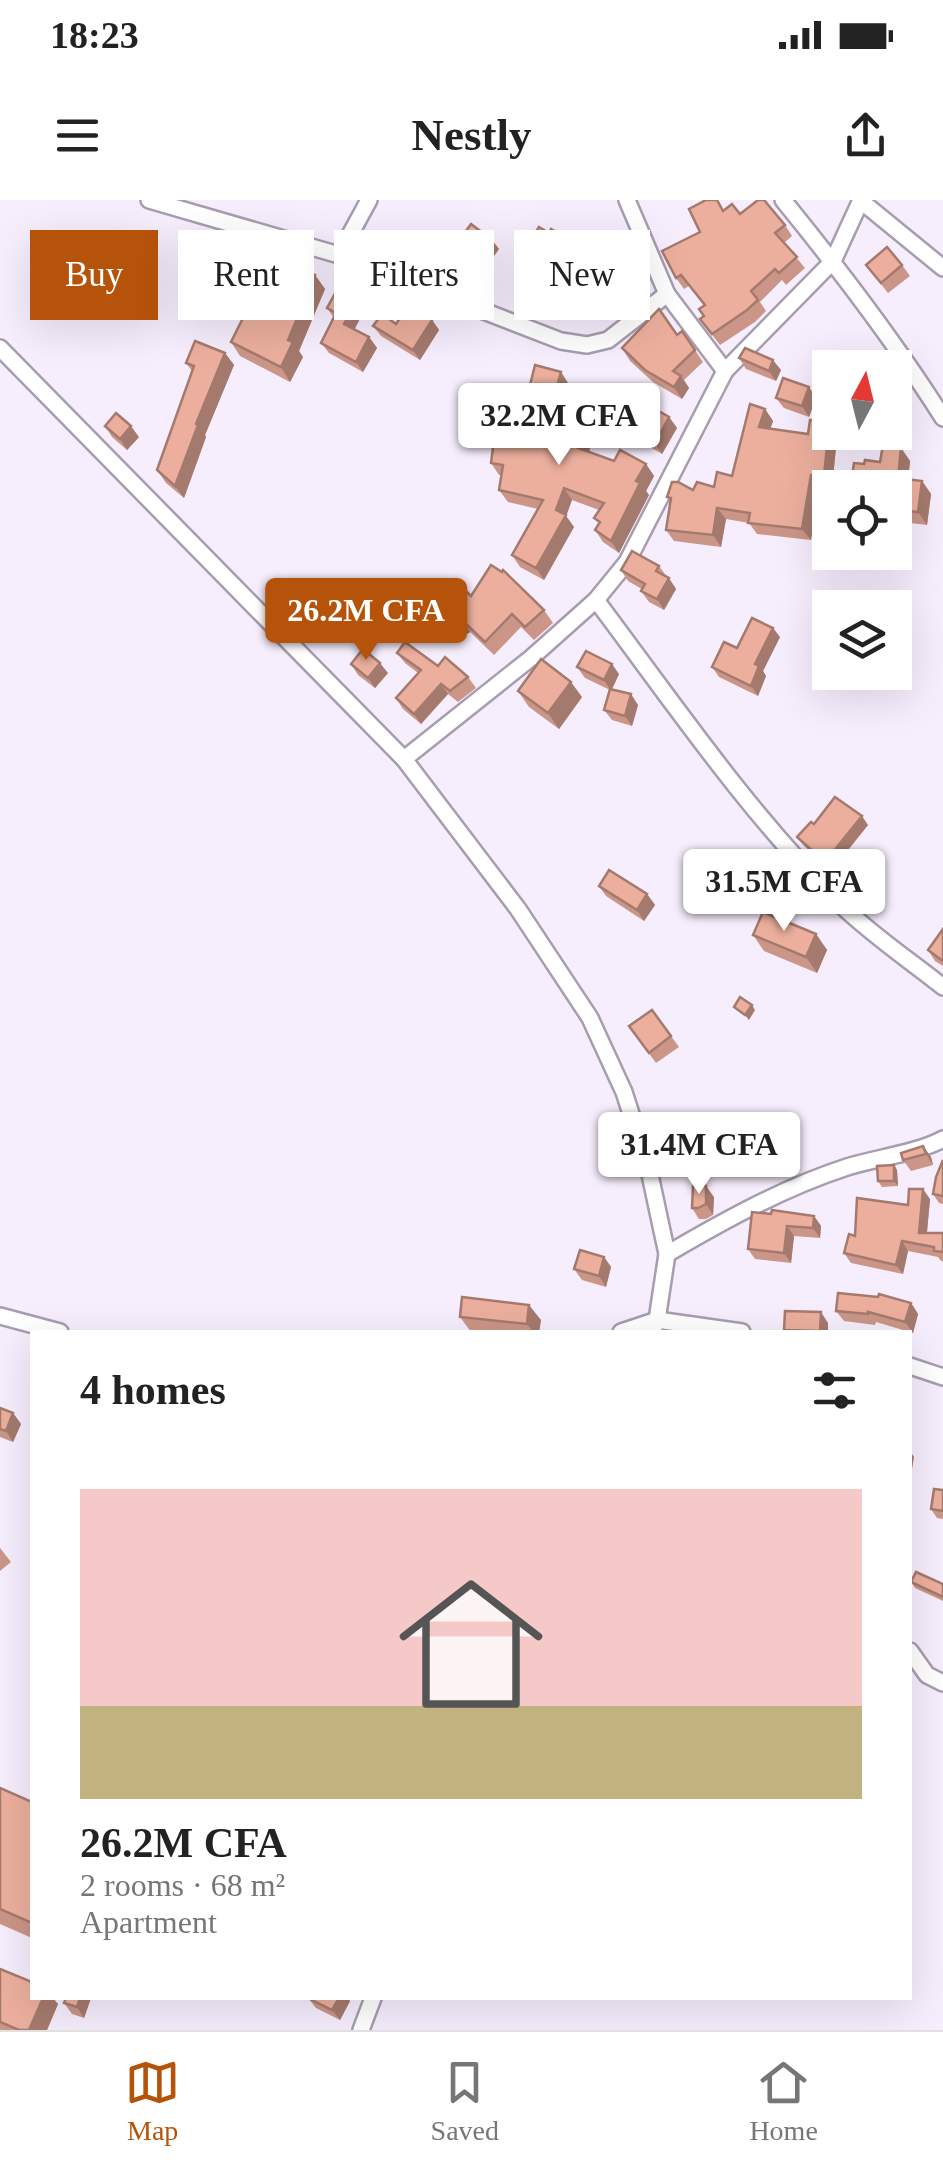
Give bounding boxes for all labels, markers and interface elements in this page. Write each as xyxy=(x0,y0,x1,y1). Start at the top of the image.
text: 18:23 xyxy=(50,14,139,56)
icon: menu xyxy=(50,108,105,163)
icon: share xyxy=(838,108,893,163)
text: Nestly xyxy=(412,110,531,160)
chip: Buy xyxy=(30,230,158,320)
chip: Rent xyxy=(178,230,314,320)
chip: Filters xyxy=(334,230,494,320)
chip: New xyxy=(514,230,650,320)
north arrow xyxy=(812,350,912,450)
map controls xyxy=(812,350,912,690)
pin: 32.2M CFA xyxy=(445,383,673,468)
text: 32.2M CFA xyxy=(480,397,638,433)
button: locate xyxy=(812,470,912,570)
pin: 26.2M CFA xyxy=(252,578,480,663)
button: layers xyxy=(812,590,912,690)
text: 26.2M CFA xyxy=(287,592,445,628)
pin: 31.5M CFA xyxy=(670,849,898,934)
text: 31.5M CFA xyxy=(705,863,863,899)
pin: 31.4M CFA xyxy=(585,1112,813,1197)
text: 31.4M CFA xyxy=(620,1126,778,1162)
icon: filters xyxy=(807,1363,862,1418)
text: 4 homes xyxy=(80,1367,226,1413)
icon: home xyxy=(381,1554,561,1734)
text: 26.2M CFA xyxy=(80,1820,287,1866)
text: 2 rooms · 68 m² xyxy=(80,1867,285,1903)
text: Apartment xyxy=(80,1904,217,1940)
tab: Map xyxy=(125,2055,180,2147)
tab: Saved xyxy=(431,2055,499,2147)
tab: Home xyxy=(749,2055,818,2147)

